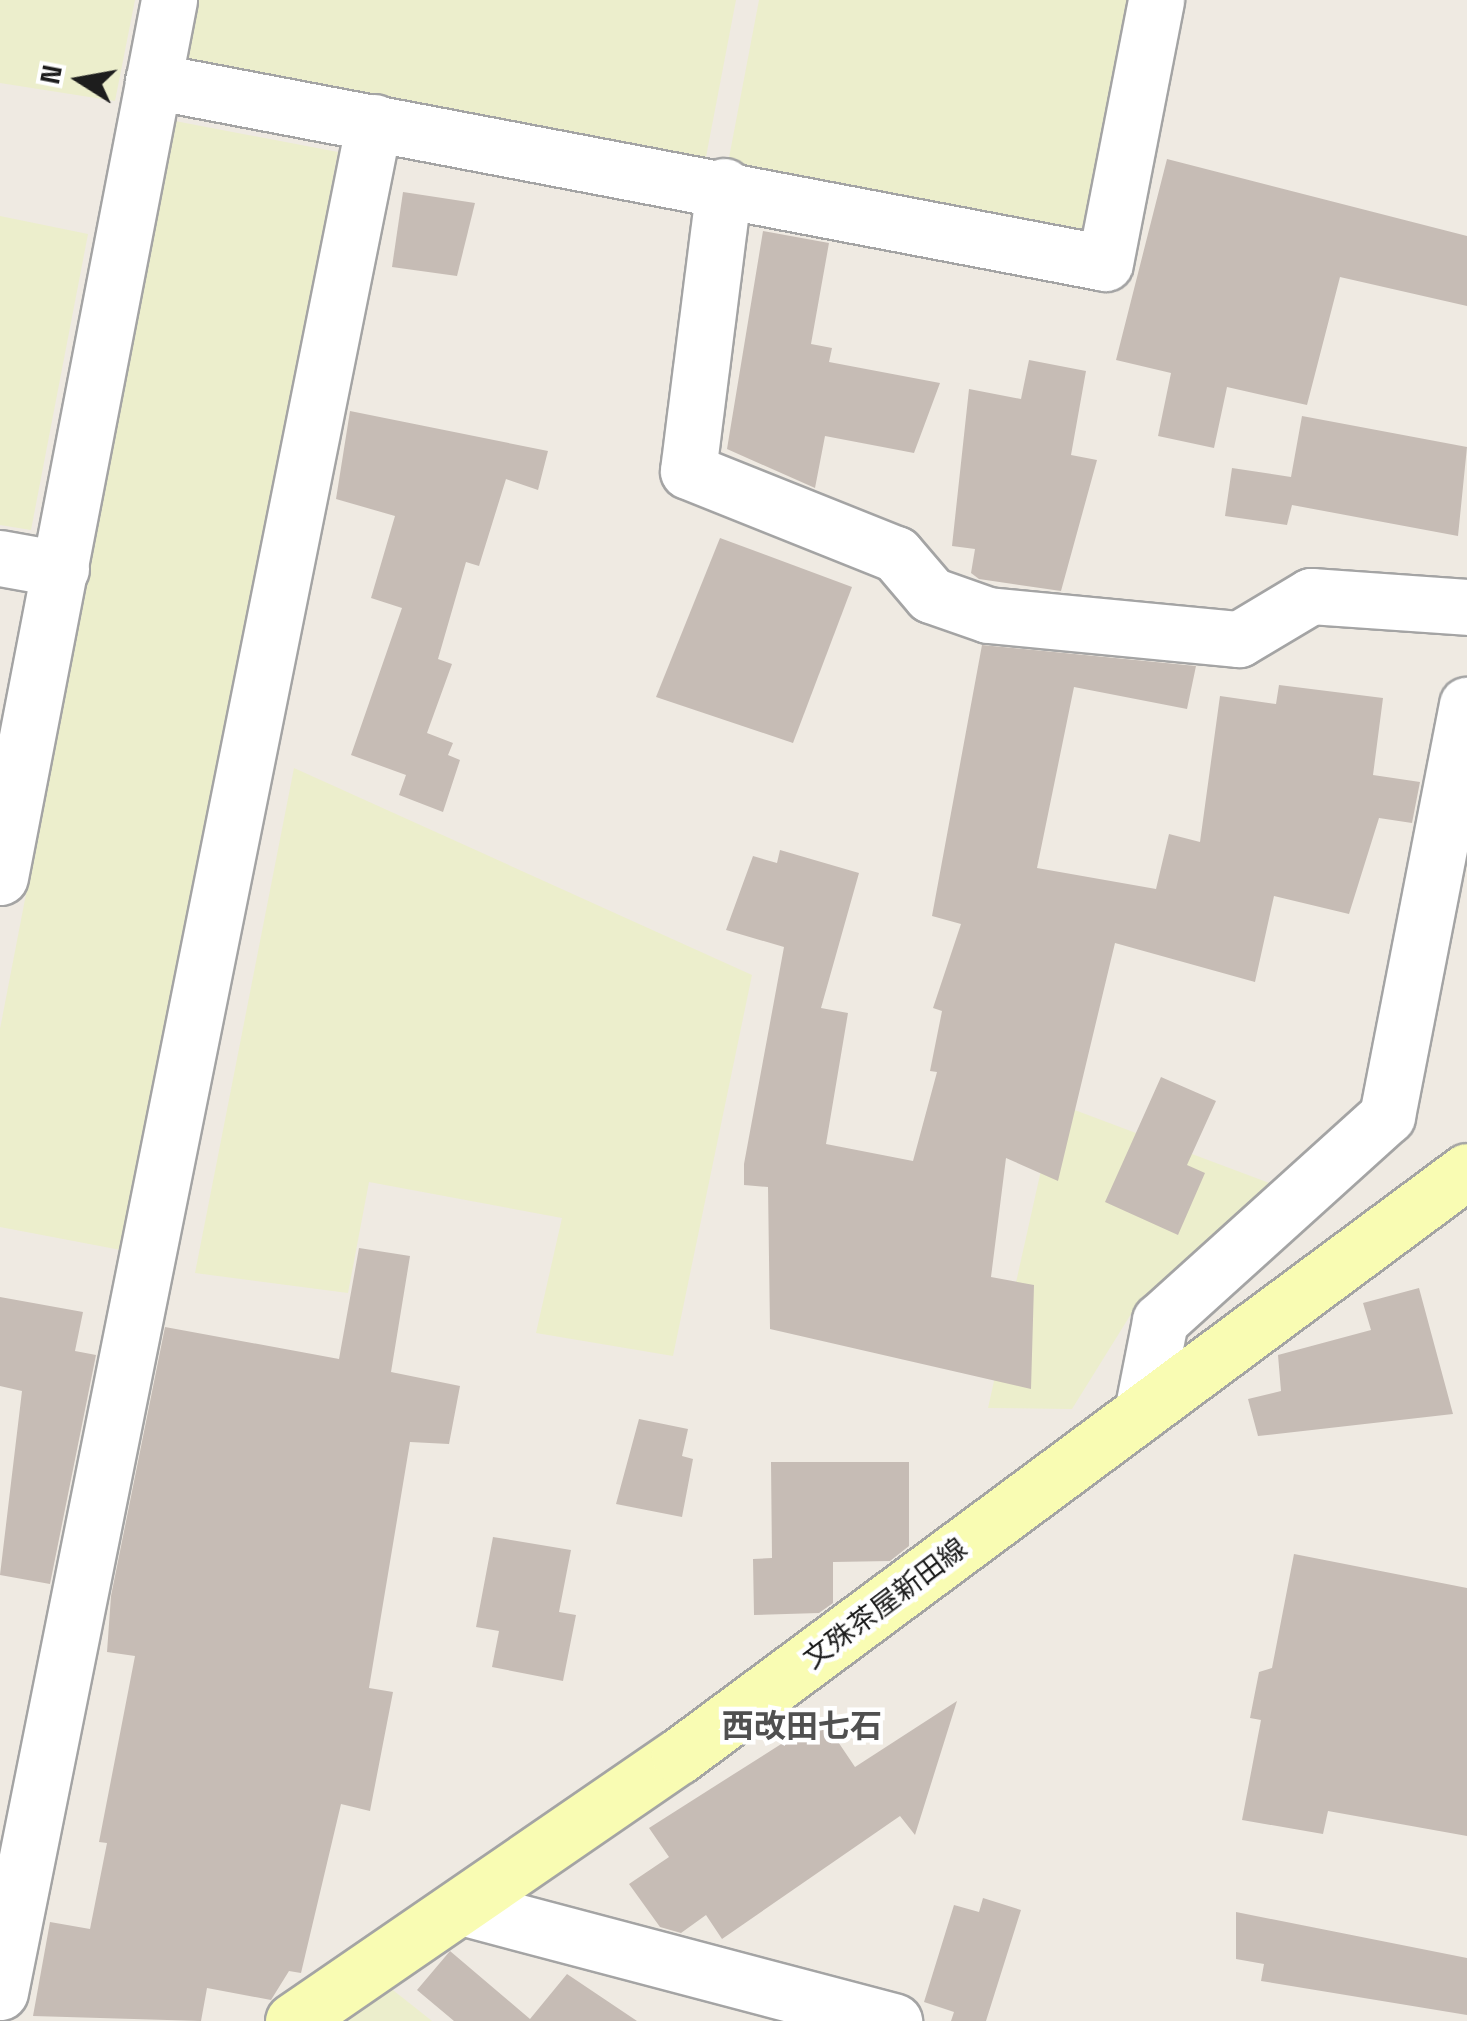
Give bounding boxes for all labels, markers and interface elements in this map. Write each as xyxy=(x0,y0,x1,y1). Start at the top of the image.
north arrow xyxy=(30,30,130,130)
text: N xyxy=(31,62,70,87)
street label: 文殊茶屋新田線 xyxy=(797,1531,973,1675)
district label: 西改田七石 xyxy=(722,1707,882,1745)

